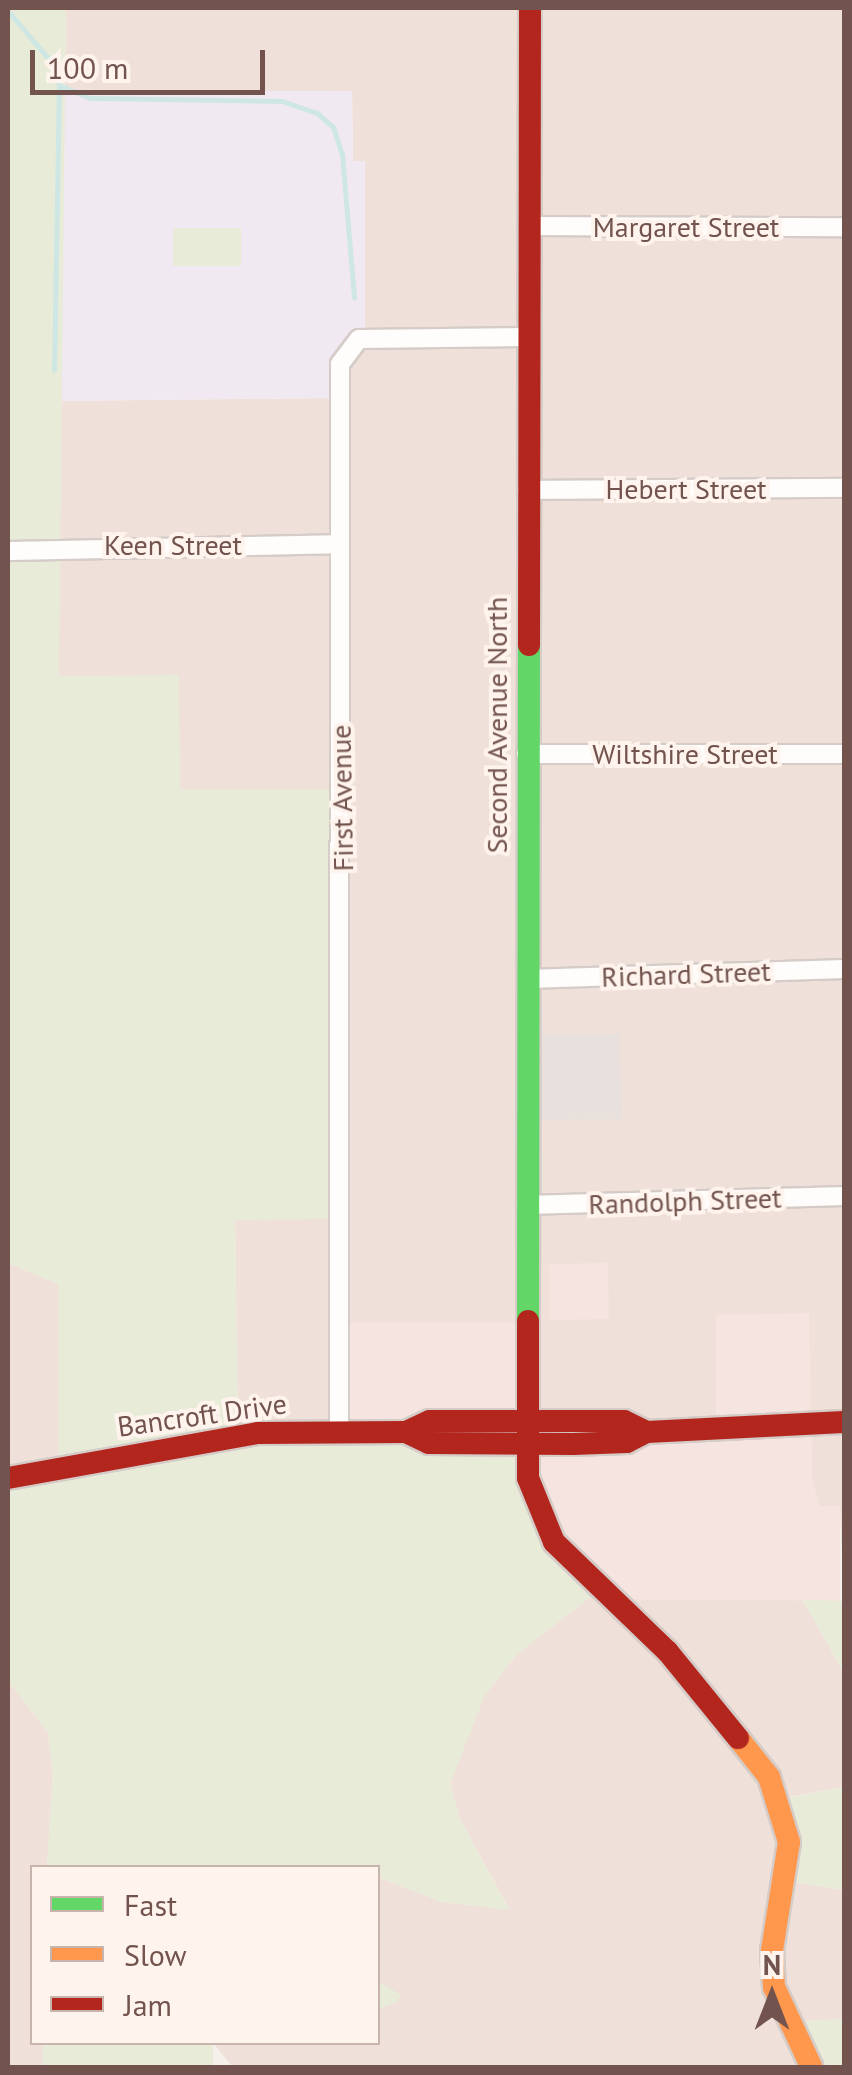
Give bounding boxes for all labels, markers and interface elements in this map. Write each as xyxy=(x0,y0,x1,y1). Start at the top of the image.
scale bar xyxy=(35,30,270,92)
text: 100 m xyxy=(47,48,128,87)
street label: Margaret Street xyxy=(593,210,779,244)
street label: Hebert Street xyxy=(605,472,767,506)
street label: Keen Street xyxy=(104,528,242,562)
street label: Second Avenue North xyxy=(480,596,514,854)
street label: First Avenue xyxy=(324,724,360,872)
street label: Wiltshire Street xyxy=(592,737,778,771)
street label: Richard Street xyxy=(601,954,771,994)
street label: Randolph Street xyxy=(588,1181,782,1221)
street label: Bancroft Drive xyxy=(115,1386,289,1444)
legend xyxy=(30,1865,380,2045)
text: Fast xyxy=(124,1885,177,1924)
text: Slow xyxy=(124,1935,187,1974)
north arrow xyxy=(722,1945,822,2045)
text: N xyxy=(763,1946,781,1983)
text: Jam xyxy=(124,1985,172,2024)

